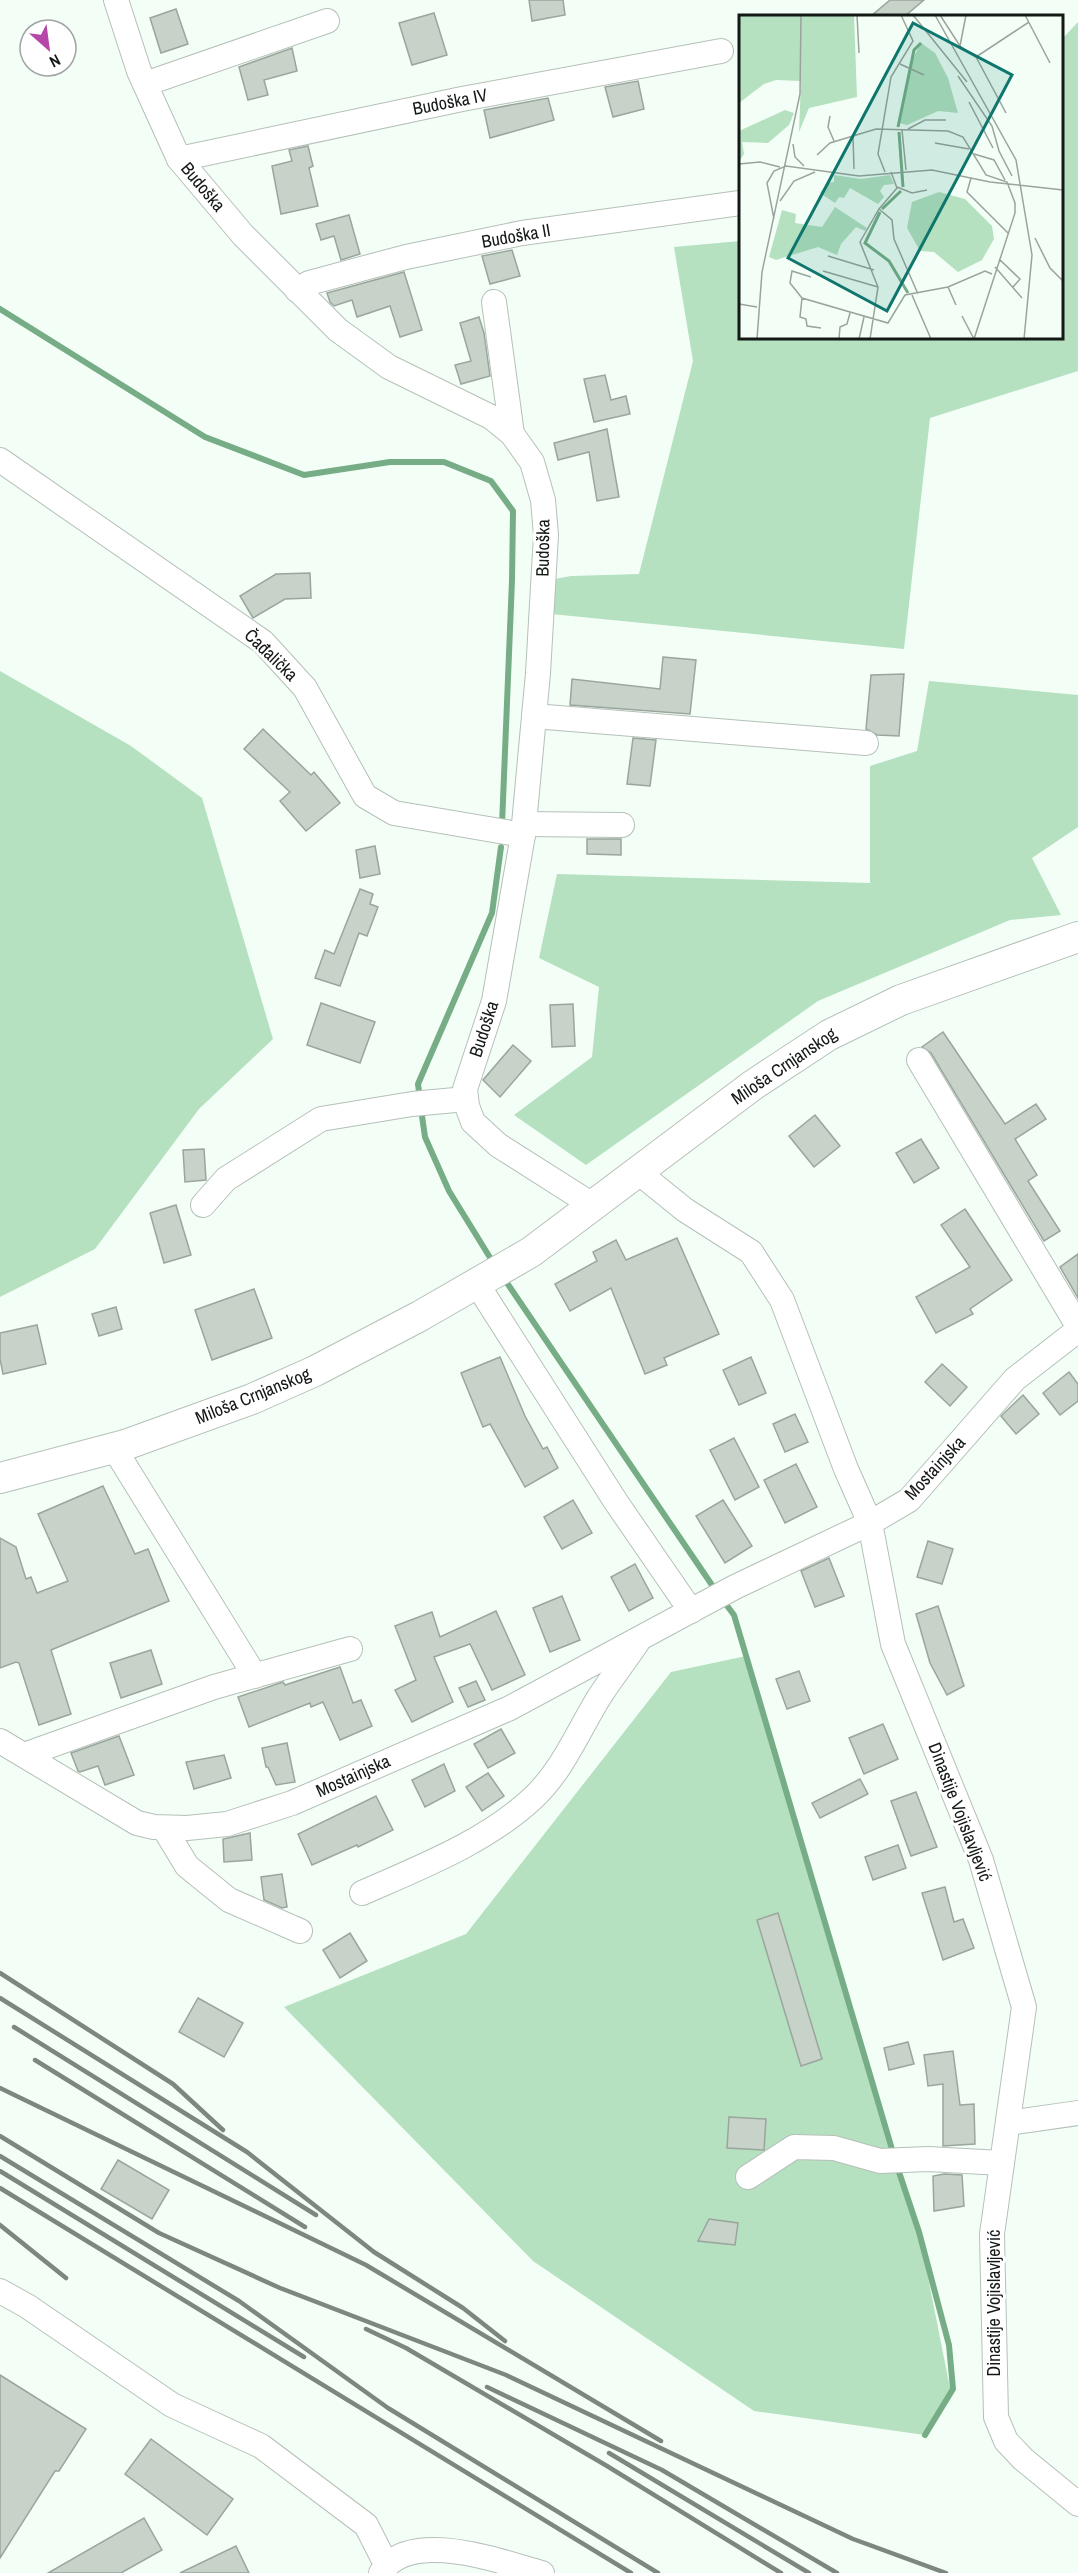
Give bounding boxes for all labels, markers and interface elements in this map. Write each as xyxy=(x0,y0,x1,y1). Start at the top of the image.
inset map xyxy=(739,15,1063,339)
north arrow xyxy=(18,18,78,78)
text: N xyxy=(46,49,64,73)
street label: Budoška IV xyxy=(410,82,489,121)
street label: Budoška xyxy=(175,157,231,217)
street label: Budoška II xyxy=(479,217,552,254)
street label: Budoška xyxy=(530,519,555,577)
street label: Čađalička xyxy=(239,623,304,686)
street label: Budoška xyxy=(463,998,504,1060)
street label: Miloša Crnjanskog xyxy=(726,1021,842,1110)
street label: Miloša Crnjanskog xyxy=(191,1361,315,1430)
street label: Mostainjska xyxy=(899,1430,971,1505)
street label: Dinastije Vojislavljević xyxy=(922,1739,998,1885)
street label: Mostainjska xyxy=(312,1748,394,1803)
street label: Dinastije Vojislavljević xyxy=(981,2230,1006,2376)

